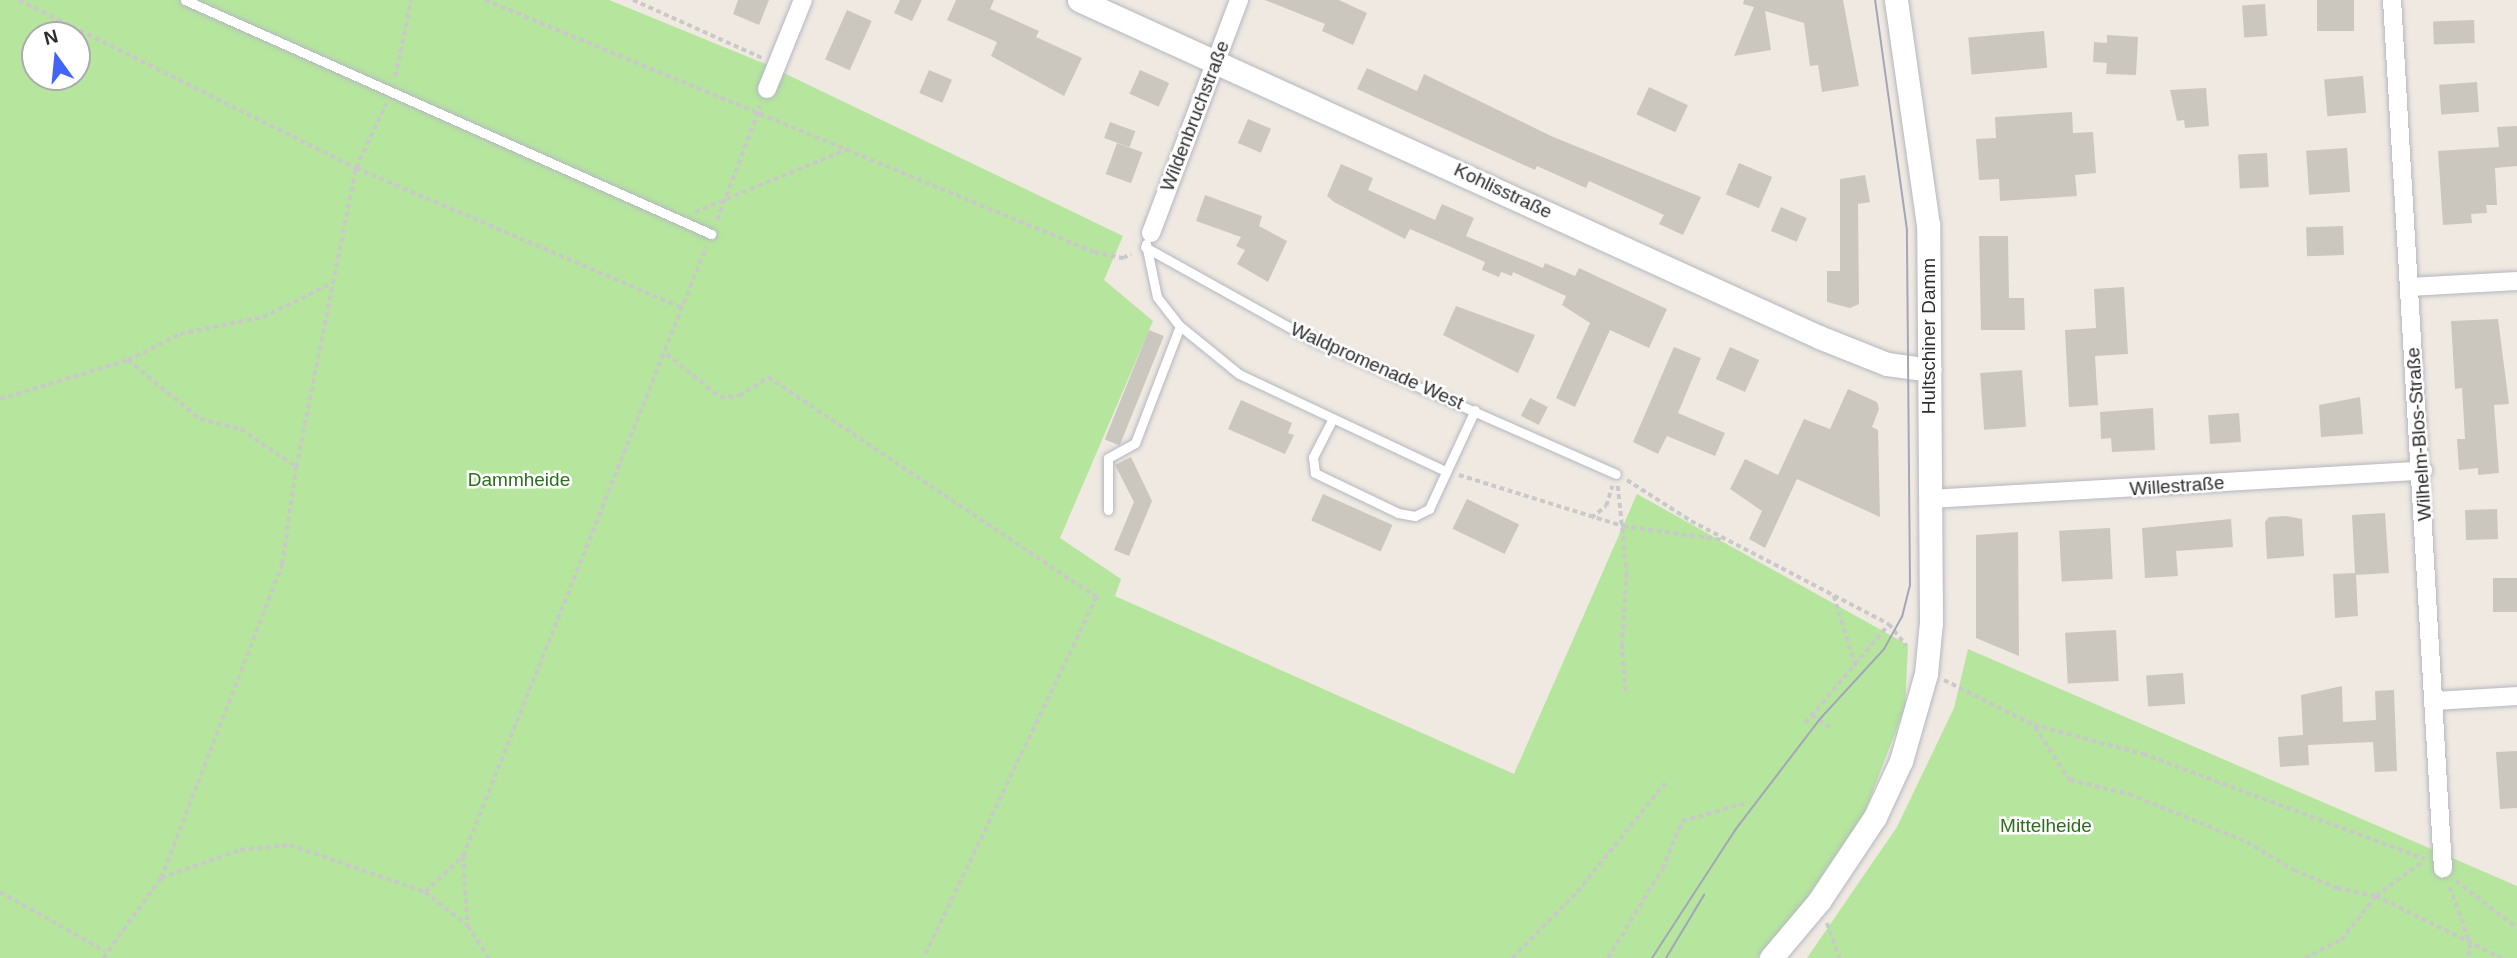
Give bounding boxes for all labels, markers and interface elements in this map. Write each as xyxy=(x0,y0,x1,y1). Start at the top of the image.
north arrow xyxy=(21,21,91,91)
text: N xyxy=(42,25,60,49)
street label: Wildenbruchstraße xyxy=(1156,37,1234,195)
street label: Kohlisstraße xyxy=(1450,158,1556,224)
street label: Hultschiner Damm xyxy=(1918,258,1940,414)
street label: Waldpromenade West xyxy=(1287,318,1467,414)
street label: Wilhelm-Blos-Straße xyxy=(2402,346,2436,522)
park label: Dammheide xyxy=(468,469,570,491)
street label: Willestraße xyxy=(2129,471,2225,501)
park label: Mittelheide xyxy=(2000,815,2092,837)

